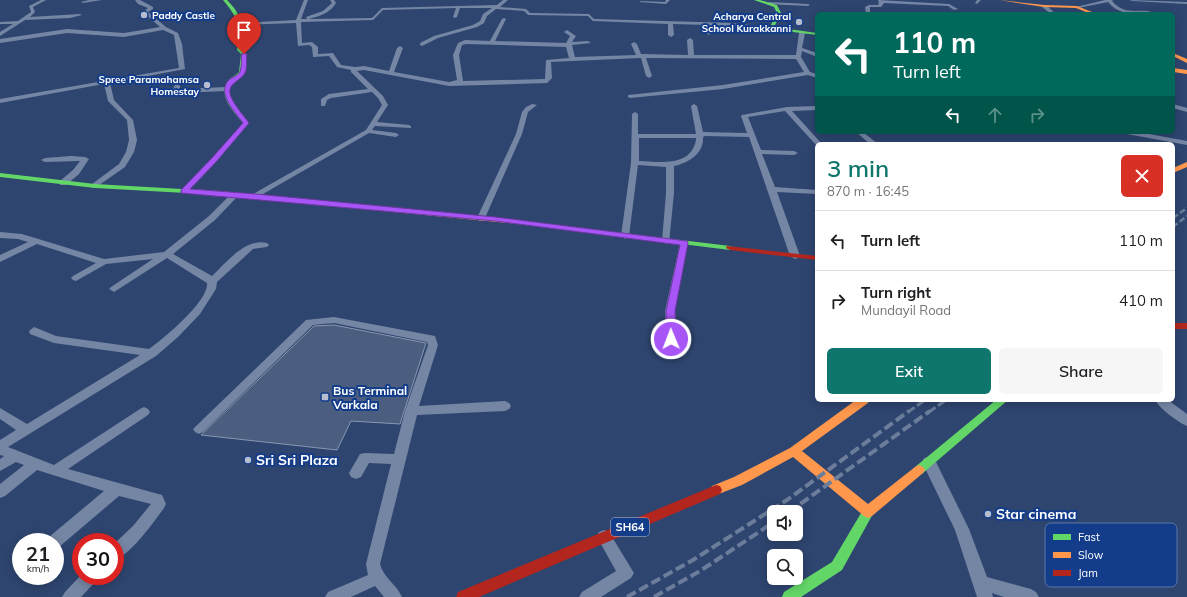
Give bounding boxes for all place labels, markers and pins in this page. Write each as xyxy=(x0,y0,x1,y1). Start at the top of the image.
place label: Paddy Castle xyxy=(152,9,215,22)
marker: Paddy Castle xyxy=(139,10,149,20)
place label: Acharya Central School Kurakkanni xyxy=(702,10,791,35)
pin xyxy=(227,13,261,54)
marker: Acharya Central School Kurakkanni xyxy=(794,17,804,27)
place label: Spree Paramahamsa Homestay xyxy=(98,73,200,98)
marker: Spree Paramahamsa Homestay xyxy=(202,80,212,90)
place label: Bus Terminal Varkala xyxy=(332,383,407,412)
marker: Bus Terminal Varkala xyxy=(320,392,330,402)
place label: Sri Sri Plaza xyxy=(256,451,338,469)
marker: Sri Sri Plaza xyxy=(243,455,253,465)
place label: Star cinema xyxy=(996,505,1076,523)
marker: Star cinema xyxy=(983,509,993,519)

